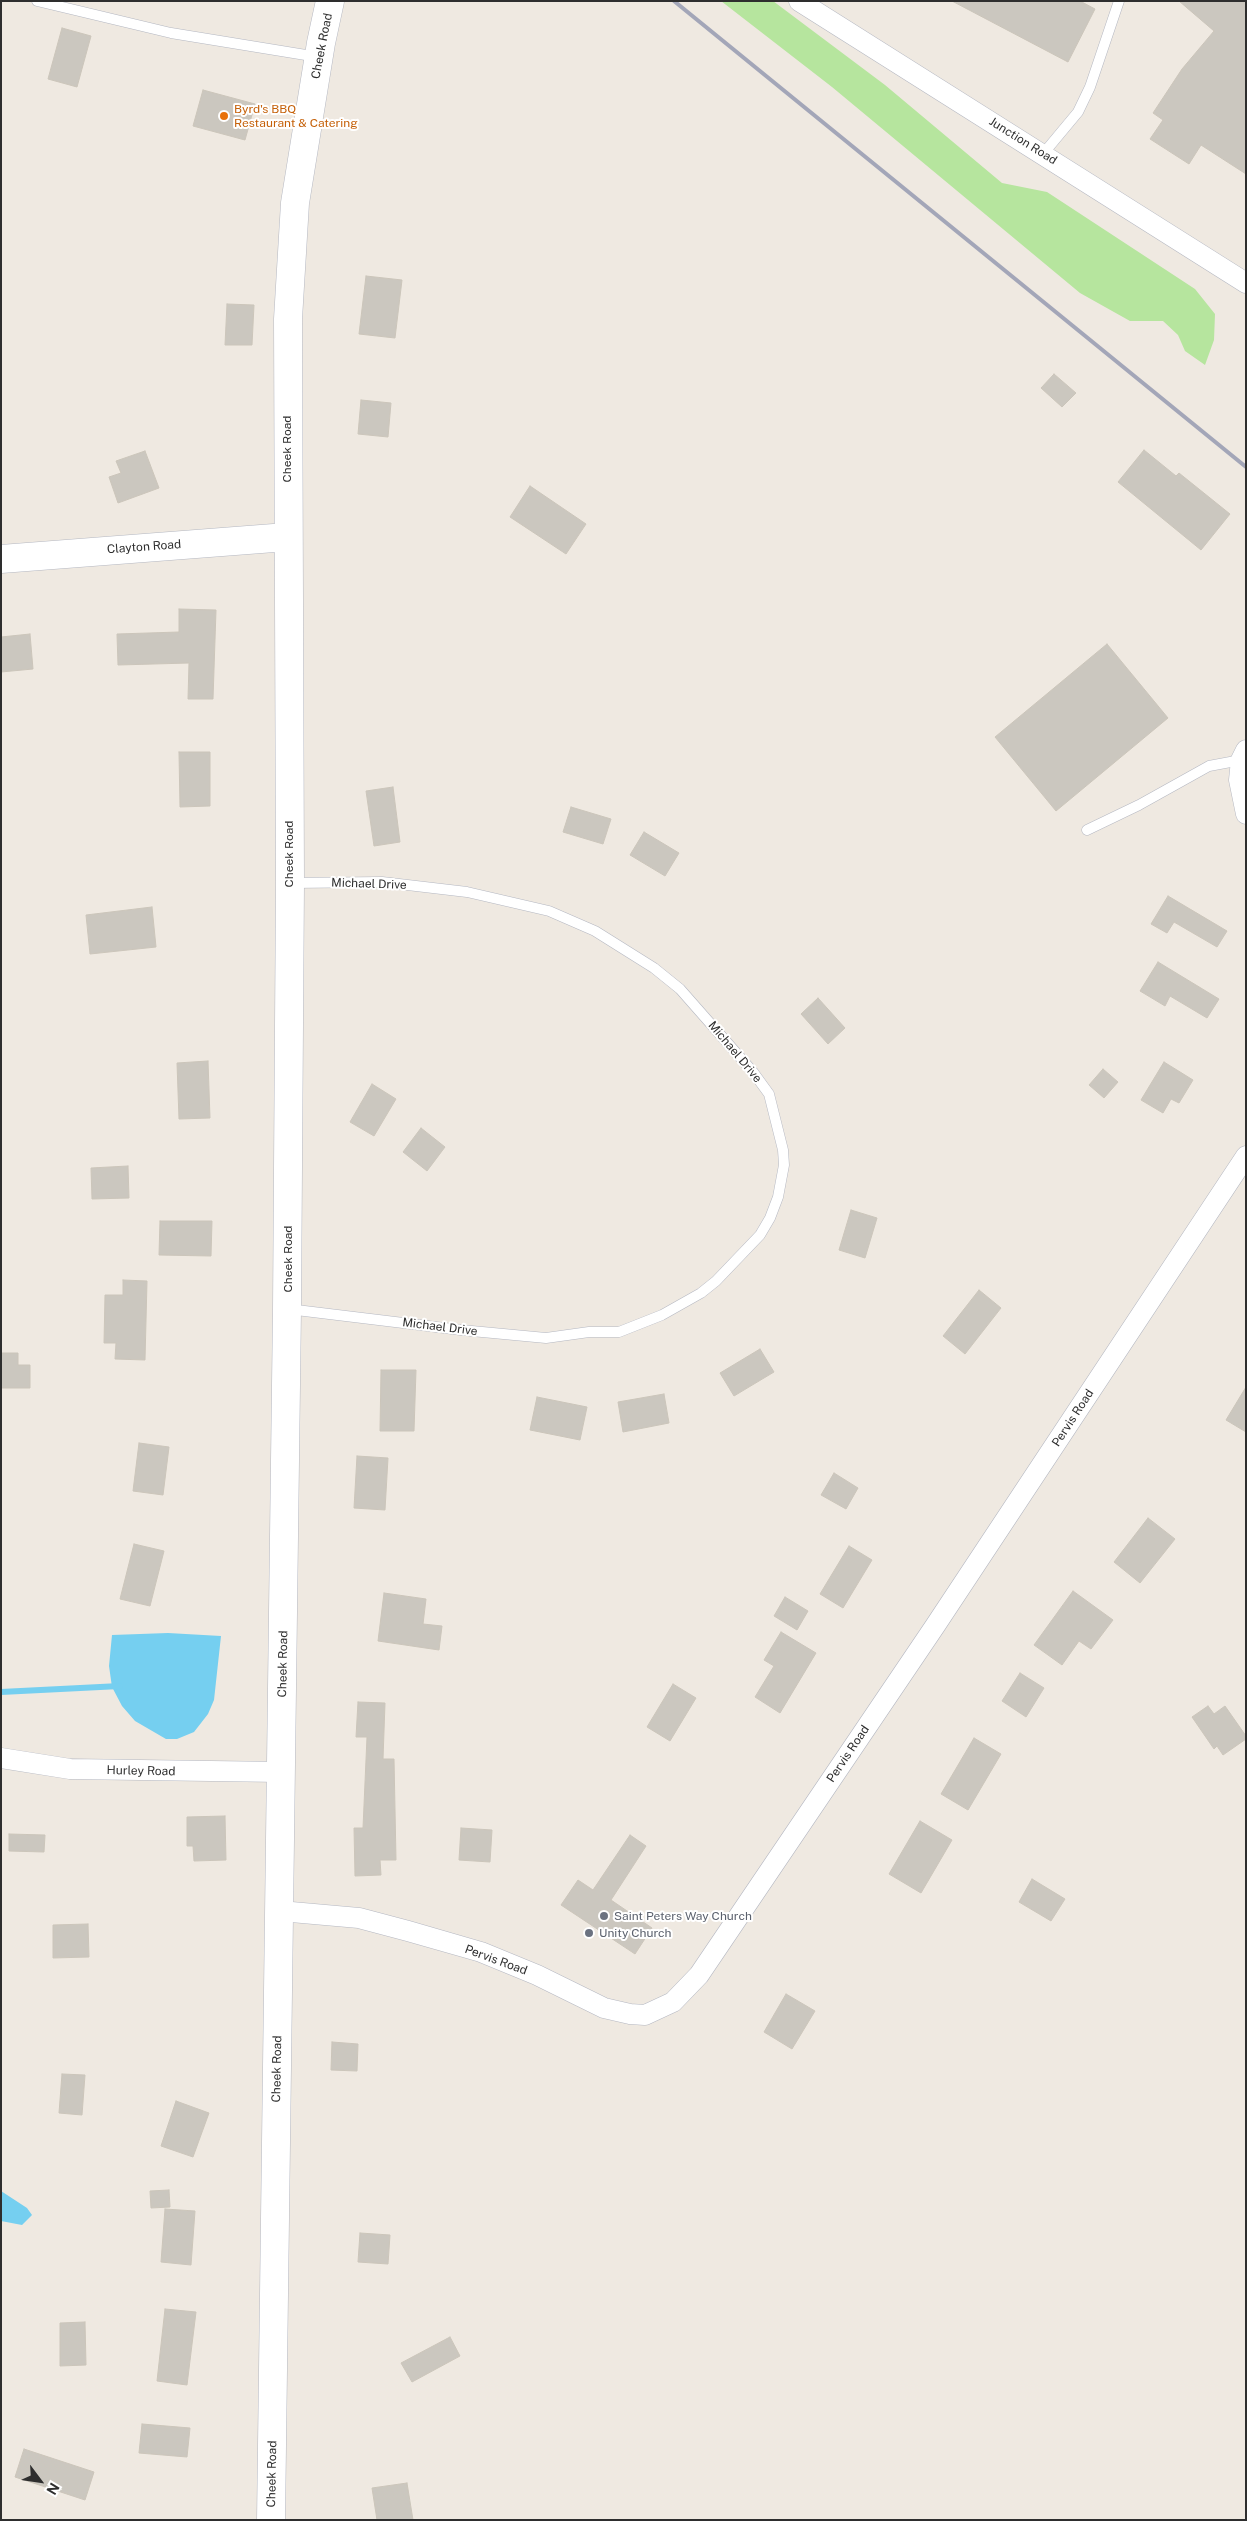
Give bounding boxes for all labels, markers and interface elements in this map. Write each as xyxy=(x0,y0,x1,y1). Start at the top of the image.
street label: Cheek Road xyxy=(309,12,335,80)
place label: Byrd's BBQ Restaurant & Catering xyxy=(234,102,358,130)
marker: Byrd's BBQ Restaurant & Catering xyxy=(218,110,230,122)
street label: Junction Road xyxy=(986,114,1060,168)
street label: Cheek Road xyxy=(280,416,294,482)
street label: Clayton Road xyxy=(106,537,182,557)
street label: Cheek Road xyxy=(282,821,296,887)
street label: Michael Drive xyxy=(331,875,407,893)
street label: Michael Drive xyxy=(705,1018,765,1086)
street label: Cheek Road xyxy=(281,1226,295,1292)
street label: Michael Drive xyxy=(402,1315,478,1339)
street label: Pervis Road xyxy=(1049,1387,1097,1449)
street label: Cheek Road xyxy=(275,1630,291,1698)
street label: Pervis Road xyxy=(824,1723,872,1785)
street label: Hurley Road xyxy=(107,1763,175,1779)
place label: Saint Peters Way Church xyxy=(614,1909,752,1923)
marker: Saint Peters Way Church xyxy=(598,1910,610,1922)
place label: Unity Church xyxy=(599,1926,671,1940)
marker: Unity Church xyxy=(583,1927,595,1939)
street label: Pervis Road xyxy=(463,1942,529,1978)
street label: Cheek Road xyxy=(269,2035,285,2103)
street label: Cheek Road xyxy=(264,2440,280,2508)
north arrow xyxy=(15,2456,65,2506)
text: N xyxy=(43,2480,63,2498)

